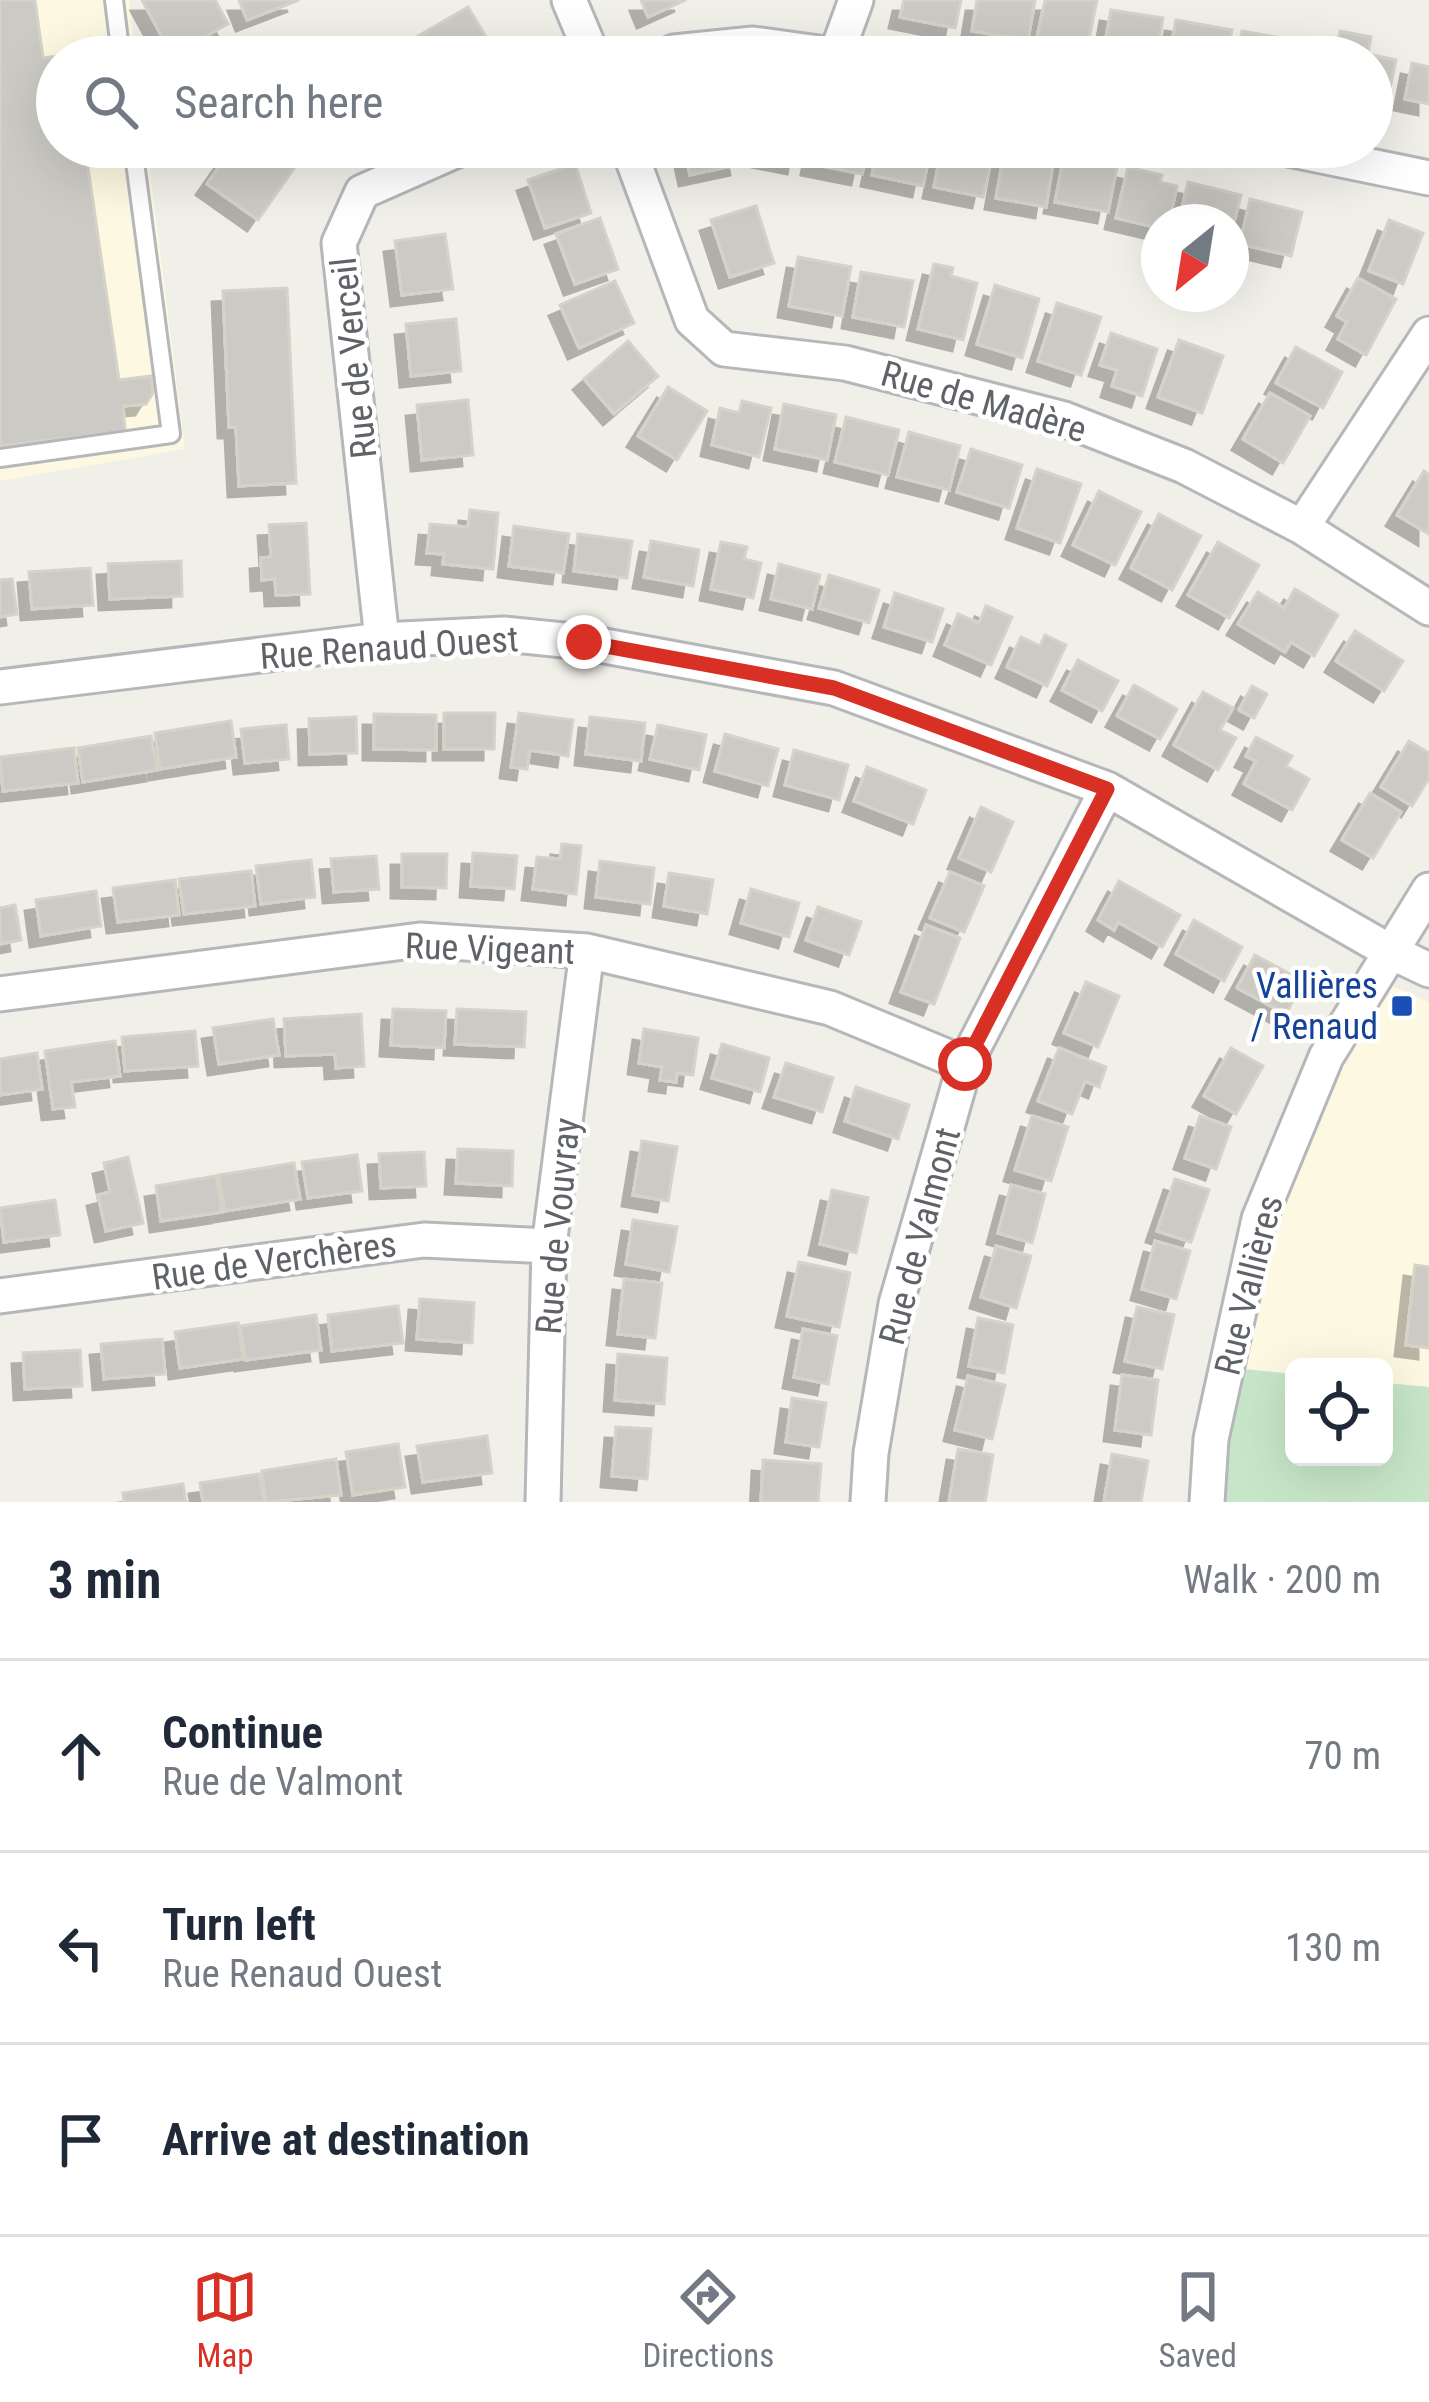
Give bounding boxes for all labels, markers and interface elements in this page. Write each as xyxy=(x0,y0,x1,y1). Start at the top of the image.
search box xyxy=(36,36,1393,168)
icon: search xyxy=(78,69,144,135)
text: Search here xyxy=(174,76,383,129)
north arrow xyxy=(1141,204,1249,312)
street label: Rue de Verceil xyxy=(323,255,385,460)
street label: Rue de Madère xyxy=(876,353,1091,451)
route end xyxy=(557,615,611,669)
street label: Rue Renaud Ouest xyxy=(259,618,520,678)
street label: Rue Vigeant xyxy=(404,925,576,973)
place label: Vallières / Renaud xyxy=(1250,965,1378,1048)
marker: Vallières / Renaud xyxy=(1389,993,1415,1019)
route start xyxy=(938,1037,992,1091)
street label: Rue de Vouvray xyxy=(528,1116,588,1336)
street label: Rue de Valmont xyxy=(871,1123,969,1349)
street label: Rue Vallières xyxy=(1206,1191,1292,1380)
street label: Rue de Verchères xyxy=(149,1223,399,1299)
map controls xyxy=(1285,1358,1393,1466)
button: locate xyxy=(1285,1358,1393,1466)
text: 3 min xyxy=(48,1551,161,1610)
text: Walk · 200 m xyxy=(1183,1557,1381,1603)
text: Continue xyxy=(162,1706,323,1759)
icon: ahead xyxy=(48,1723,114,1789)
text: 70 m xyxy=(1304,1733,1381,1779)
text: Rue de Valmont xyxy=(162,1759,403,1805)
text: Turn left xyxy=(162,1898,316,1951)
icon: left xyxy=(48,1915,114,1981)
text: 130 m xyxy=(1285,1925,1381,1971)
text: Rue Renaud Ouest xyxy=(162,1951,442,1997)
icon: arrive xyxy=(48,2107,114,2173)
text: Arrive at destination xyxy=(162,2113,530,2166)
tab: Map xyxy=(192,2264,258,2375)
tab: Directions xyxy=(642,2264,774,2375)
tab: Saved xyxy=(1158,2264,1237,2375)

